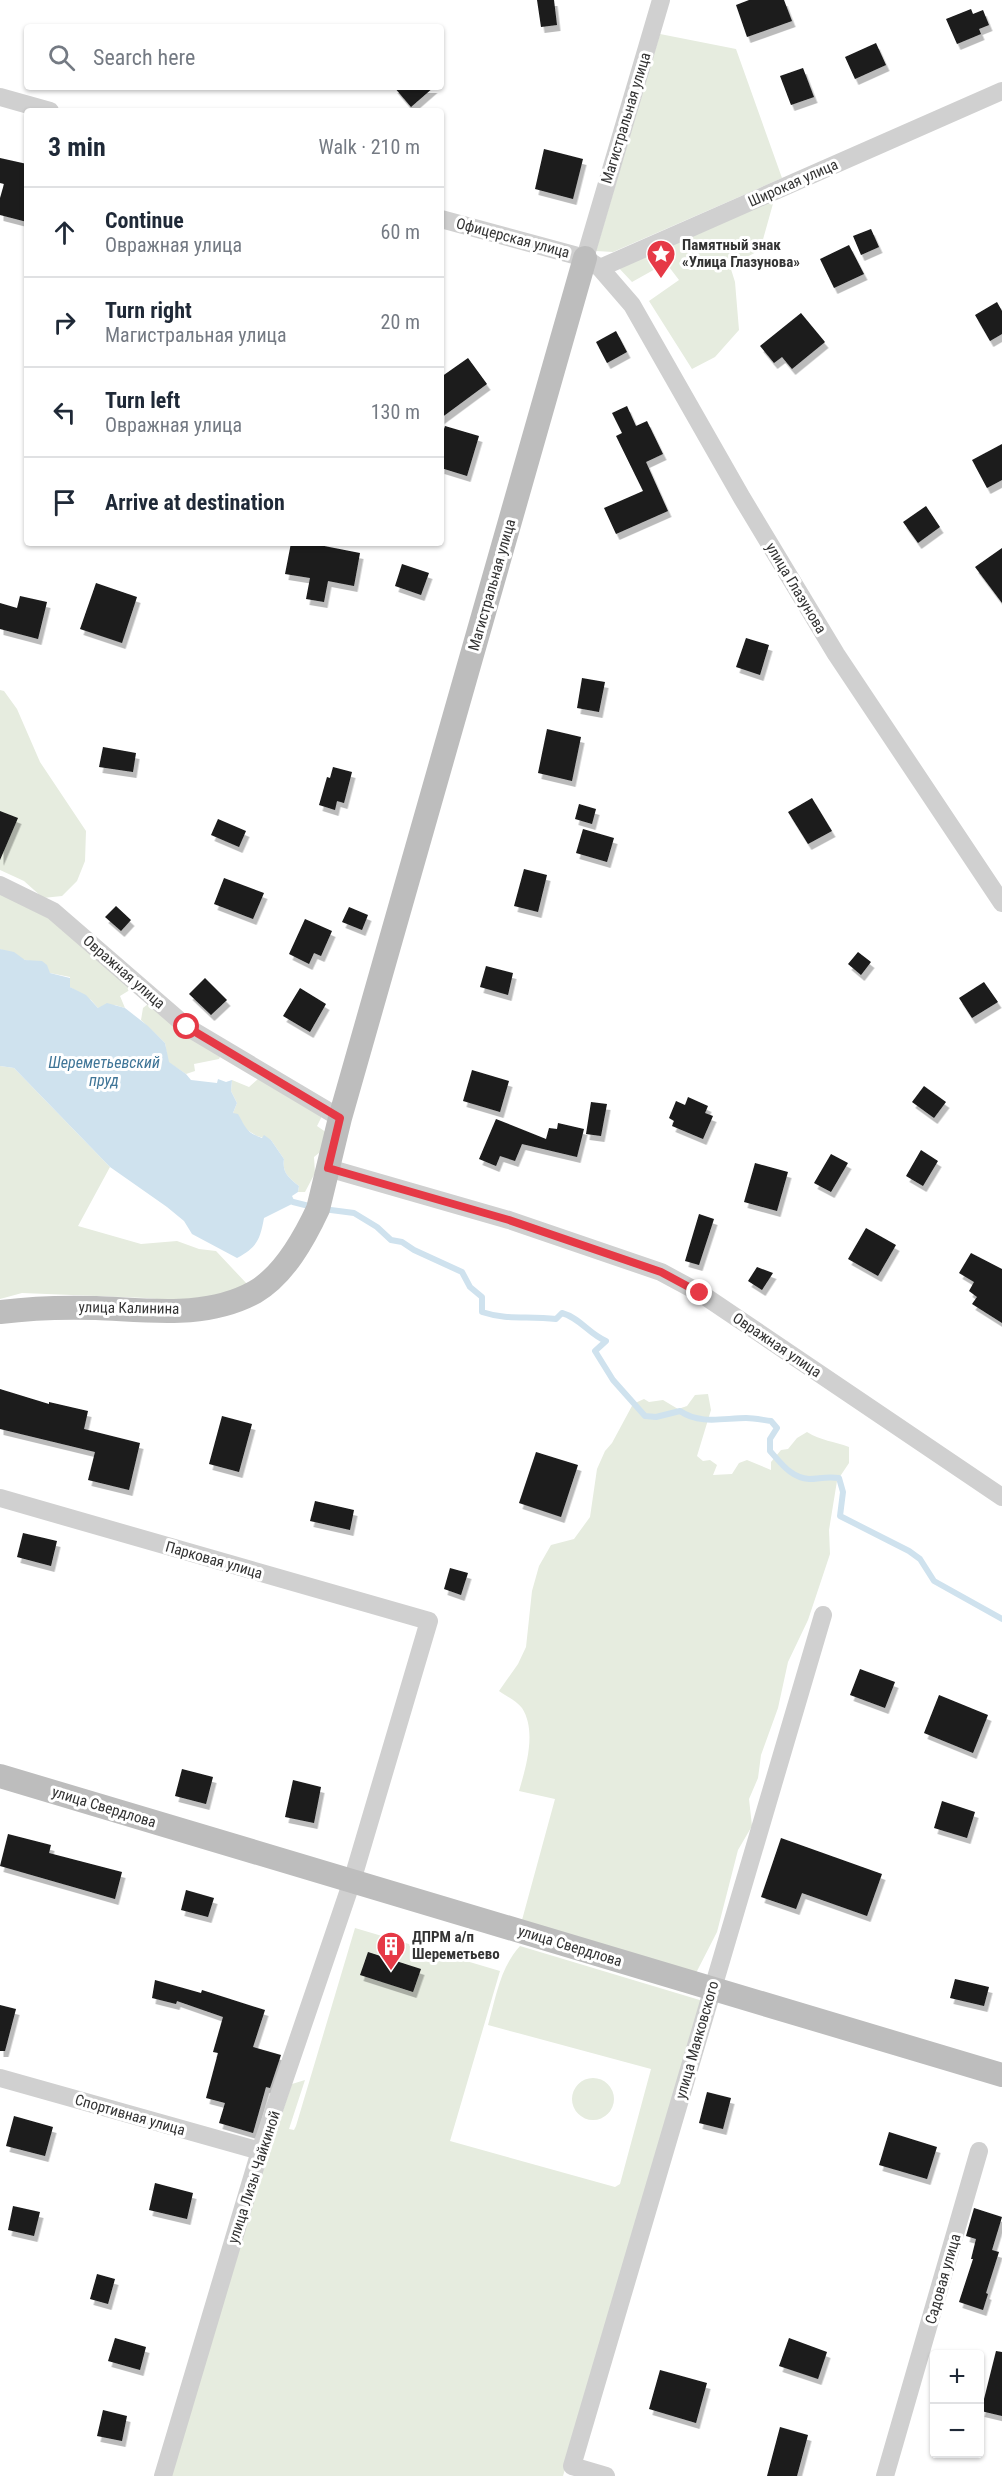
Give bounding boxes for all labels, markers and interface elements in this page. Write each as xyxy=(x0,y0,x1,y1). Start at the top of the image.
search box xyxy=(24,24,444,90)
icon: search xyxy=(45,41,78,74)
text: Search here xyxy=(93,45,195,70)
street label: Магистральная улица xyxy=(597,50,655,186)
text: 3 min xyxy=(48,132,106,162)
text: Walk · 210 m xyxy=(319,135,420,159)
street label: Широкая улица xyxy=(745,155,841,211)
text: Continue xyxy=(105,208,184,233)
street label: Офицерская улица xyxy=(454,214,572,262)
icon: ahead xyxy=(48,216,81,249)
text: 60 m xyxy=(381,220,420,244)
text: Овражная улица xyxy=(105,233,242,257)
place label: Памятный знак «Улица Глазунова» xyxy=(682,236,800,271)
place icon: Памятный знак «Улица Глазунова» xyxy=(645,238,677,280)
text: Turn right xyxy=(105,298,192,323)
icon: right xyxy=(48,306,81,339)
text: 20 m xyxy=(381,310,420,334)
text: Магистральная улица xyxy=(105,323,287,347)
text: Turn left xyxy=(105,388,180,413)
icon: left xyxy=(48,396,81,429)
text: 130 m xyxy=(371,400,420,424)
text: Овражная улица xyxy=(105,413,242,437)
icon: arrive xyxy=(48,486,81,519)
text: Arrive at destination xyxy=(105,490,285,515)
street label: Магистральная улица xyxy=(465,517,519,653)
street label: улица Глазунова xyxy=(762,539,830,637)
street label: Овражная улица xyxy=(79,931,169,1013)
route start xyxy=(173,1013,199,1039)
water label: Шереметьевский пруд xyxy=(48,1053,160,1090)
route end xyxy=(686,1279,712,1305)
street label: улица Калинина xyxy=(78,1298,180,1318)
street label: Овражная улица xyxy=(729,1309,825,1381)
street label: Парковая улица xyxy=(163,1538,265,1582)
street label: улица Свердлова xyxy=(50,1783,158,1831)
street label: улица Свердлова xyxy=(516,1922,624,1970)
place label: ДПРМ а/п Шереметьево xyxy=(412,1928,500,1963)
building icon: ДПРМ а/п Шереметьево xyxy=(375,1930,407,1972)
street label: улица Маяковского xyxy=(672,1979,722,2101)
street label: Спортивная улица xyxy=(73,2091,187,2139)
street label: улица Лизы Чайкиной xyxy=(224,2108,284,2246)
street label: Садовая улица xyxy=(922,2232,964,2326)
map controls xyxy=(930,2350,984,2458)
button: + xyxy=(930,2350,984,2404)
button: − xyxy=(930,2404,984,2458)

